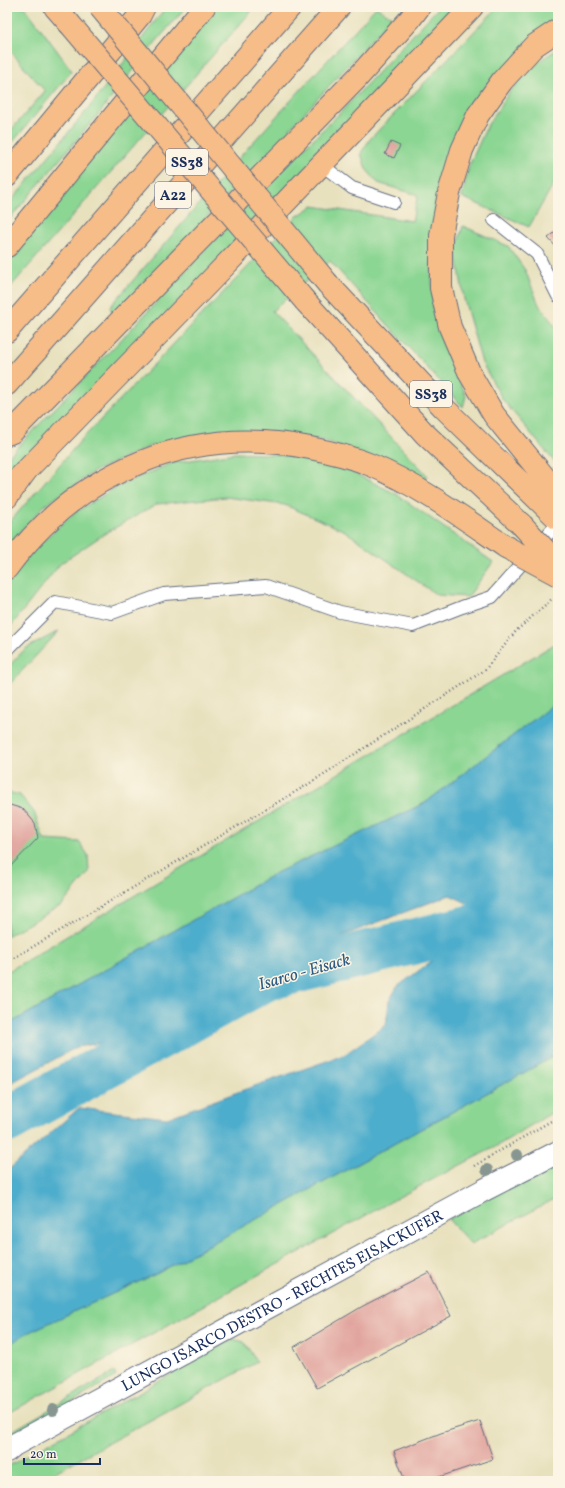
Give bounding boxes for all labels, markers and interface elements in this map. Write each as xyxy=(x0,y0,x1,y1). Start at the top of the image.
road number: SS38 xyxy=(166,149,208,175)
road number: A22 xyxy=(155,182,191,208)
road number: SS38 xyxy=(410,381,452,407)
water label: Isarco - Eisack xyxy=(256,948,353,997)
street label: LUNGO ISARCO DESTRO - RECHTES EISACKUFER xyxy=(118,1205,448,1398)
scale bar xyxy=(24,1440,100,1466)
text: 20 m xyxy=(30,1447,57,1463)

